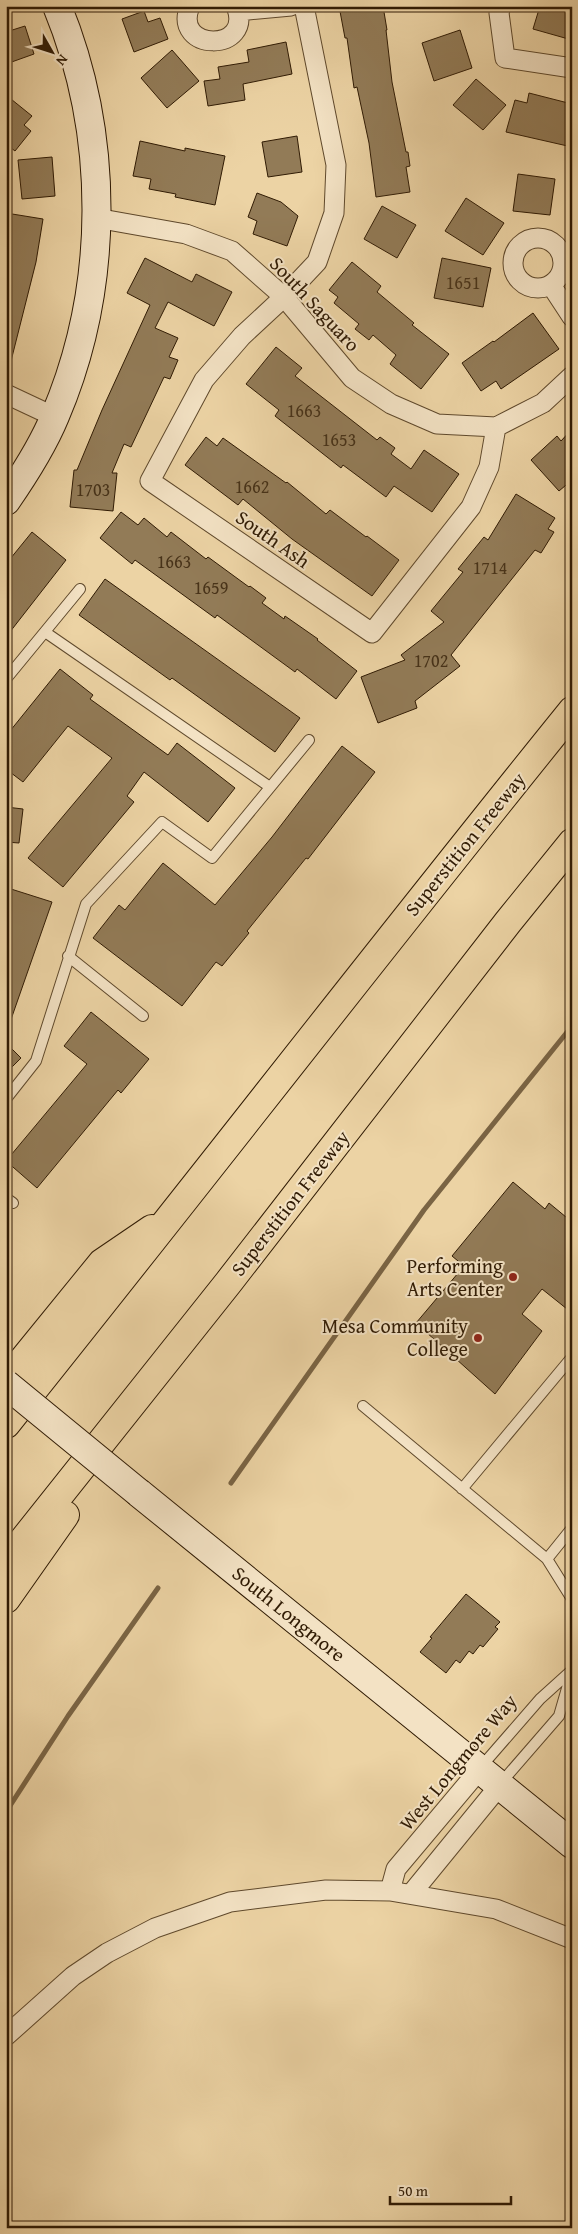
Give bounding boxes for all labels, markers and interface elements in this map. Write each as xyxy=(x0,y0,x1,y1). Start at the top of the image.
north arrow xyxy=(28,28,78,78)
text: N xyxy=(51,50,73,71)
street label: South Saguaro xyxy=(263,249,367,358)
house number: 1651 xyxy=(446,269,480,296)
house number: 1663 xyxy=(287,397,321,424)
house number: 1653 xyxy=(322,426,356,453)
house number: 1662 xyxy=(235,473,269,500)
house number: 1703 xyxy=(76,476,110,503)
street label: South Ash xyxy=(230,502,316,575)
house number: 1663 xyxy=(157,548,191,575)
house number: 1714 xyxy=(473,554,507,581)
house number: 1659 xyxy=(194,574,228,601)
house number: 1702 xyxy=(414,647,448,674)
street label: Superstition Freeway xyxy=(397,765,532,922)
street label: Superstition Freeway xyxy=(223,1124,356,1282)
place label: Performing Arts Center xyxy=(407,1251,503,1303)
marker: Performing Arts Center xyxy=(507,1271,519,1283)
place label: Mesa Community College xyxy=(322,1311,468,1363)
marker: Mesa Community College xyxy=(472,1332,484,1344)
street label: South Longmore xyxy=(226,1559,352,1668)
street label: West Longmore Way xyxy=(392,1687,523,1836)
scale bar xyxy=(390,2174,512,2206)
text: 50 m xyxy=(398,2180,429,2201)

